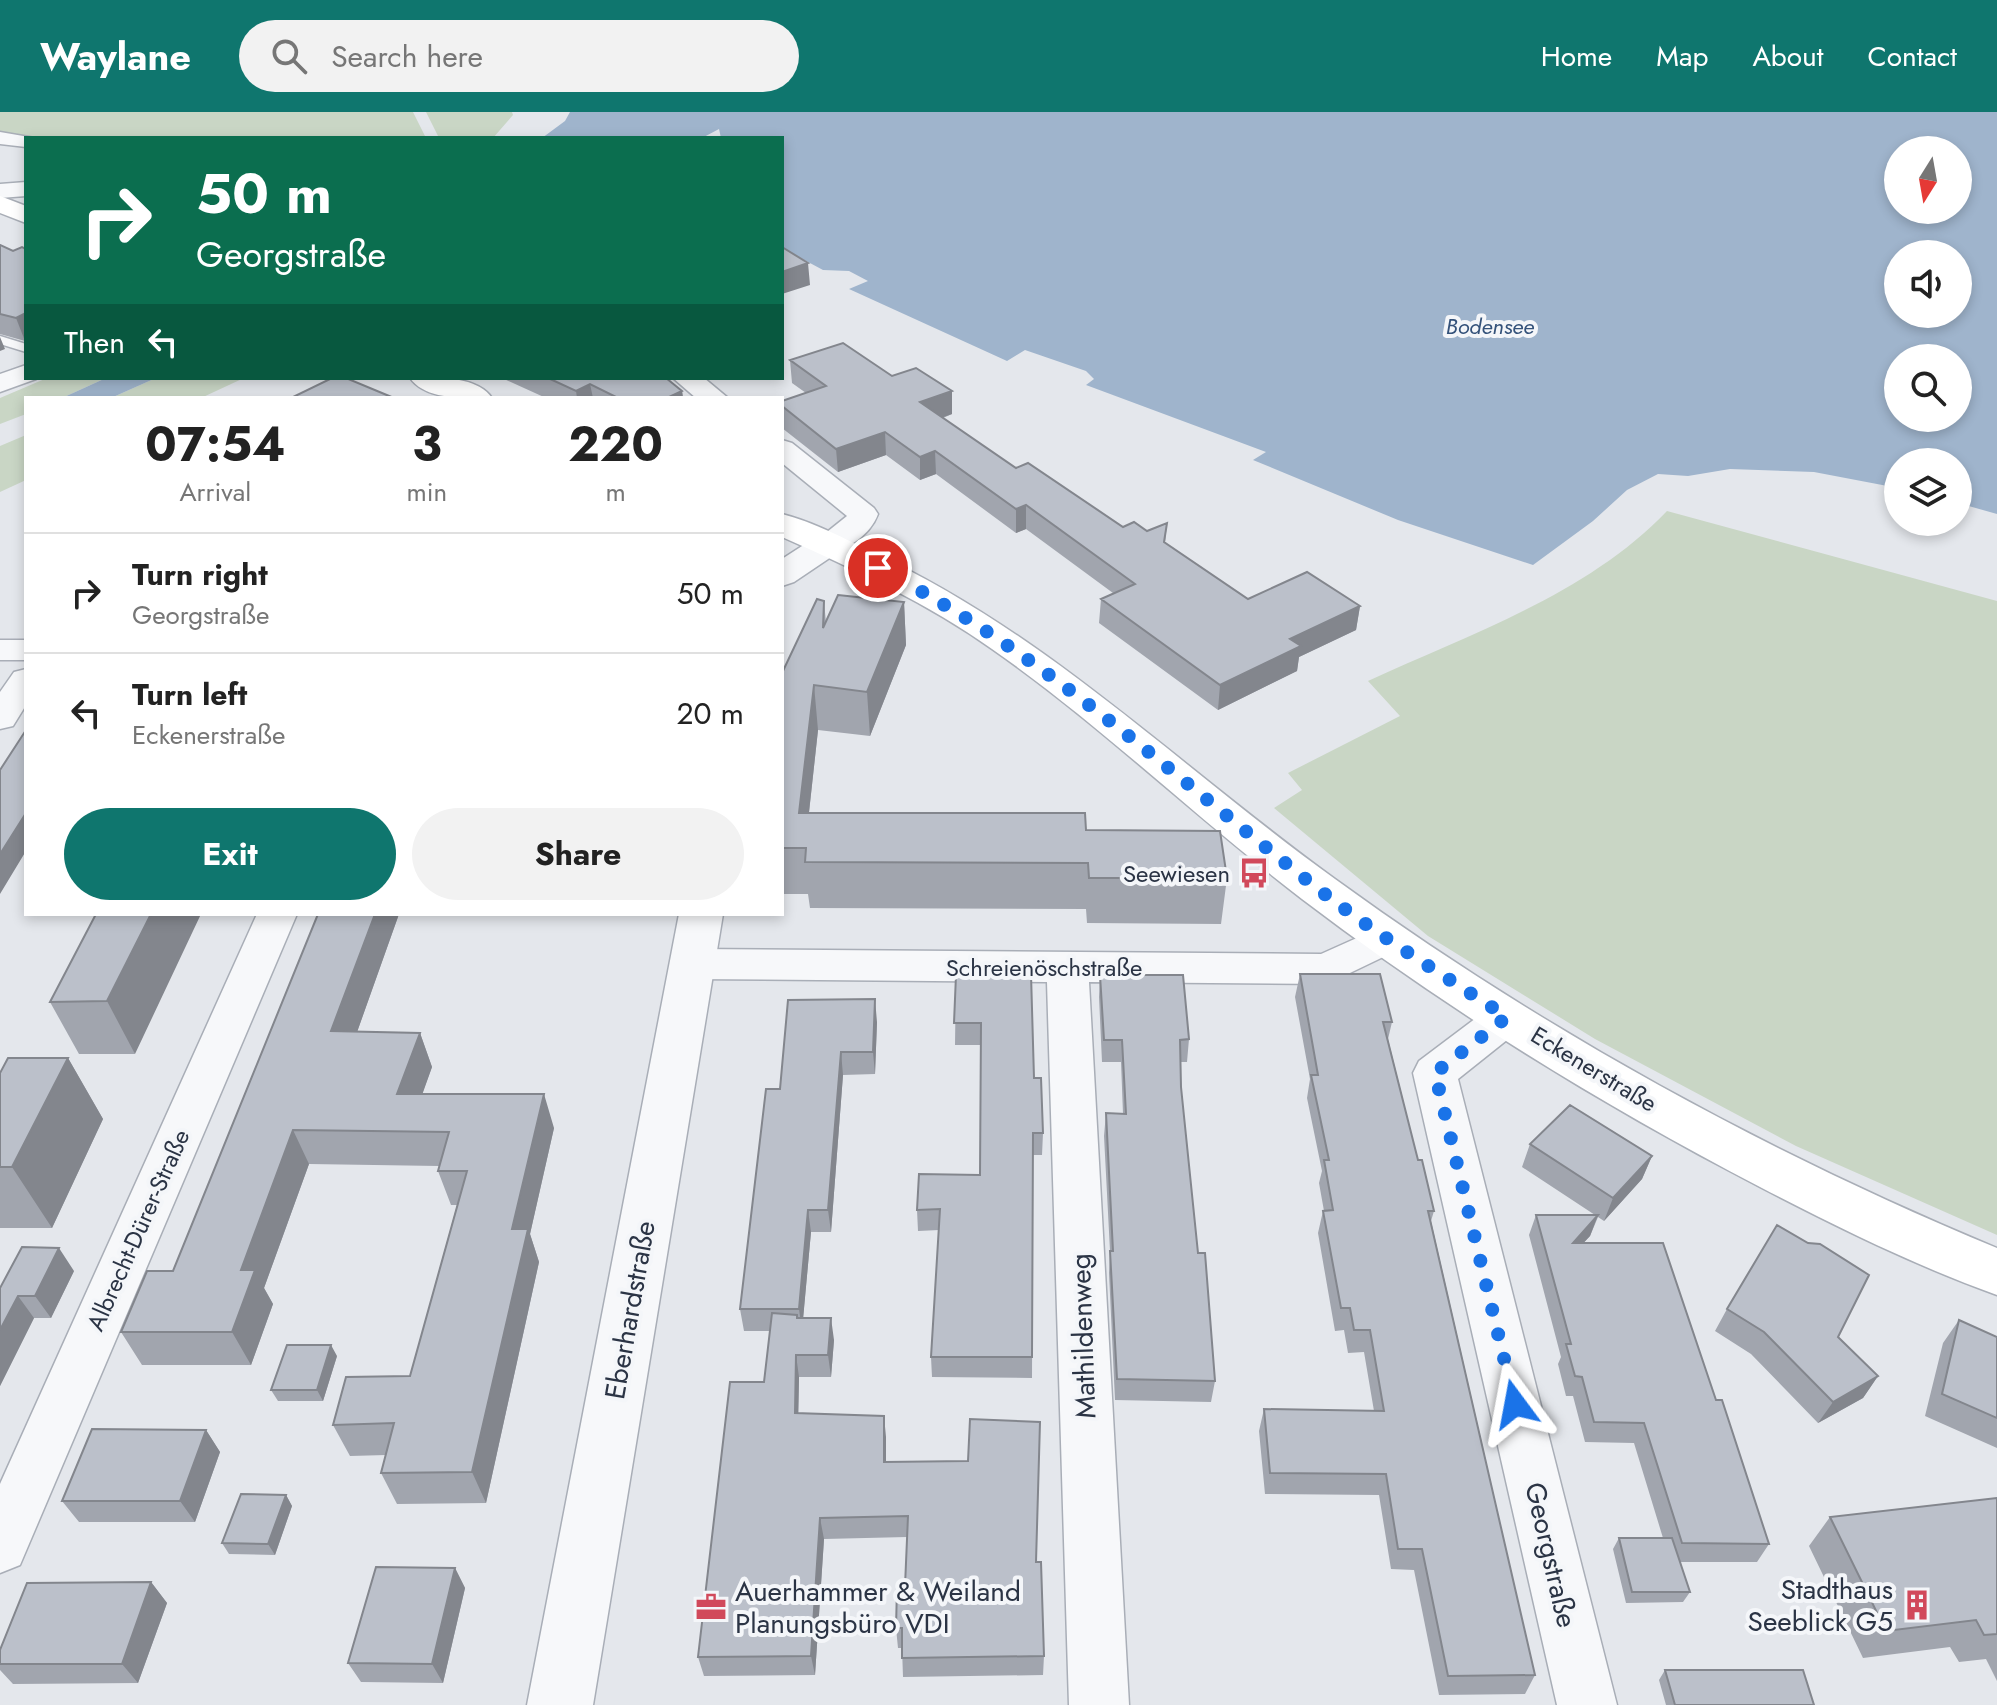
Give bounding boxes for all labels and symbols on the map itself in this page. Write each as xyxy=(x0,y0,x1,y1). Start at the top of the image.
north arrow xyxy=(1884,136,1972,224)
water label: Bodensee xyxy=(1446,310,1534,342)
pin xyxy=(844,534,912,602)
place label: Seewiesen xyxy=(1123,856,1230,891)
bus stop icon: Seewiesen xyxy=(1237,856,1271,890)
street label: Schreienöschstraße xyxy=(946,950,1142,985)
street label: Eckenerstraße xyxy=(1524,1018,1664,1120)
street label: Albrecht-Dürer-Straße xyxy=(78,1124,198,1336)
street label: Eberhardstraße xyxy=(594,1218,666,1402)
street label: Mathildenweg xyxy=(1060,1253,1106,1419)
position arrow xyxy=(1473,1362,1557,1446)
street label: Georgstraße xyxy=(1514,1478,1588,1632)
place label: Stadthaus Seeblick G5 xyxy=(1748,1569,1893,1642)
place label: Auerhammer & Weiland Planungsbüro VDI xyxy=(735,1571,1021,1644)
building icon: Stadthaus Seeblick G5 xyxy=(1900,1588,1934,1622)
office icon: Auerhammer & Weiland Planungsbüro VDI xyxy=(694,1590,728,1624)

